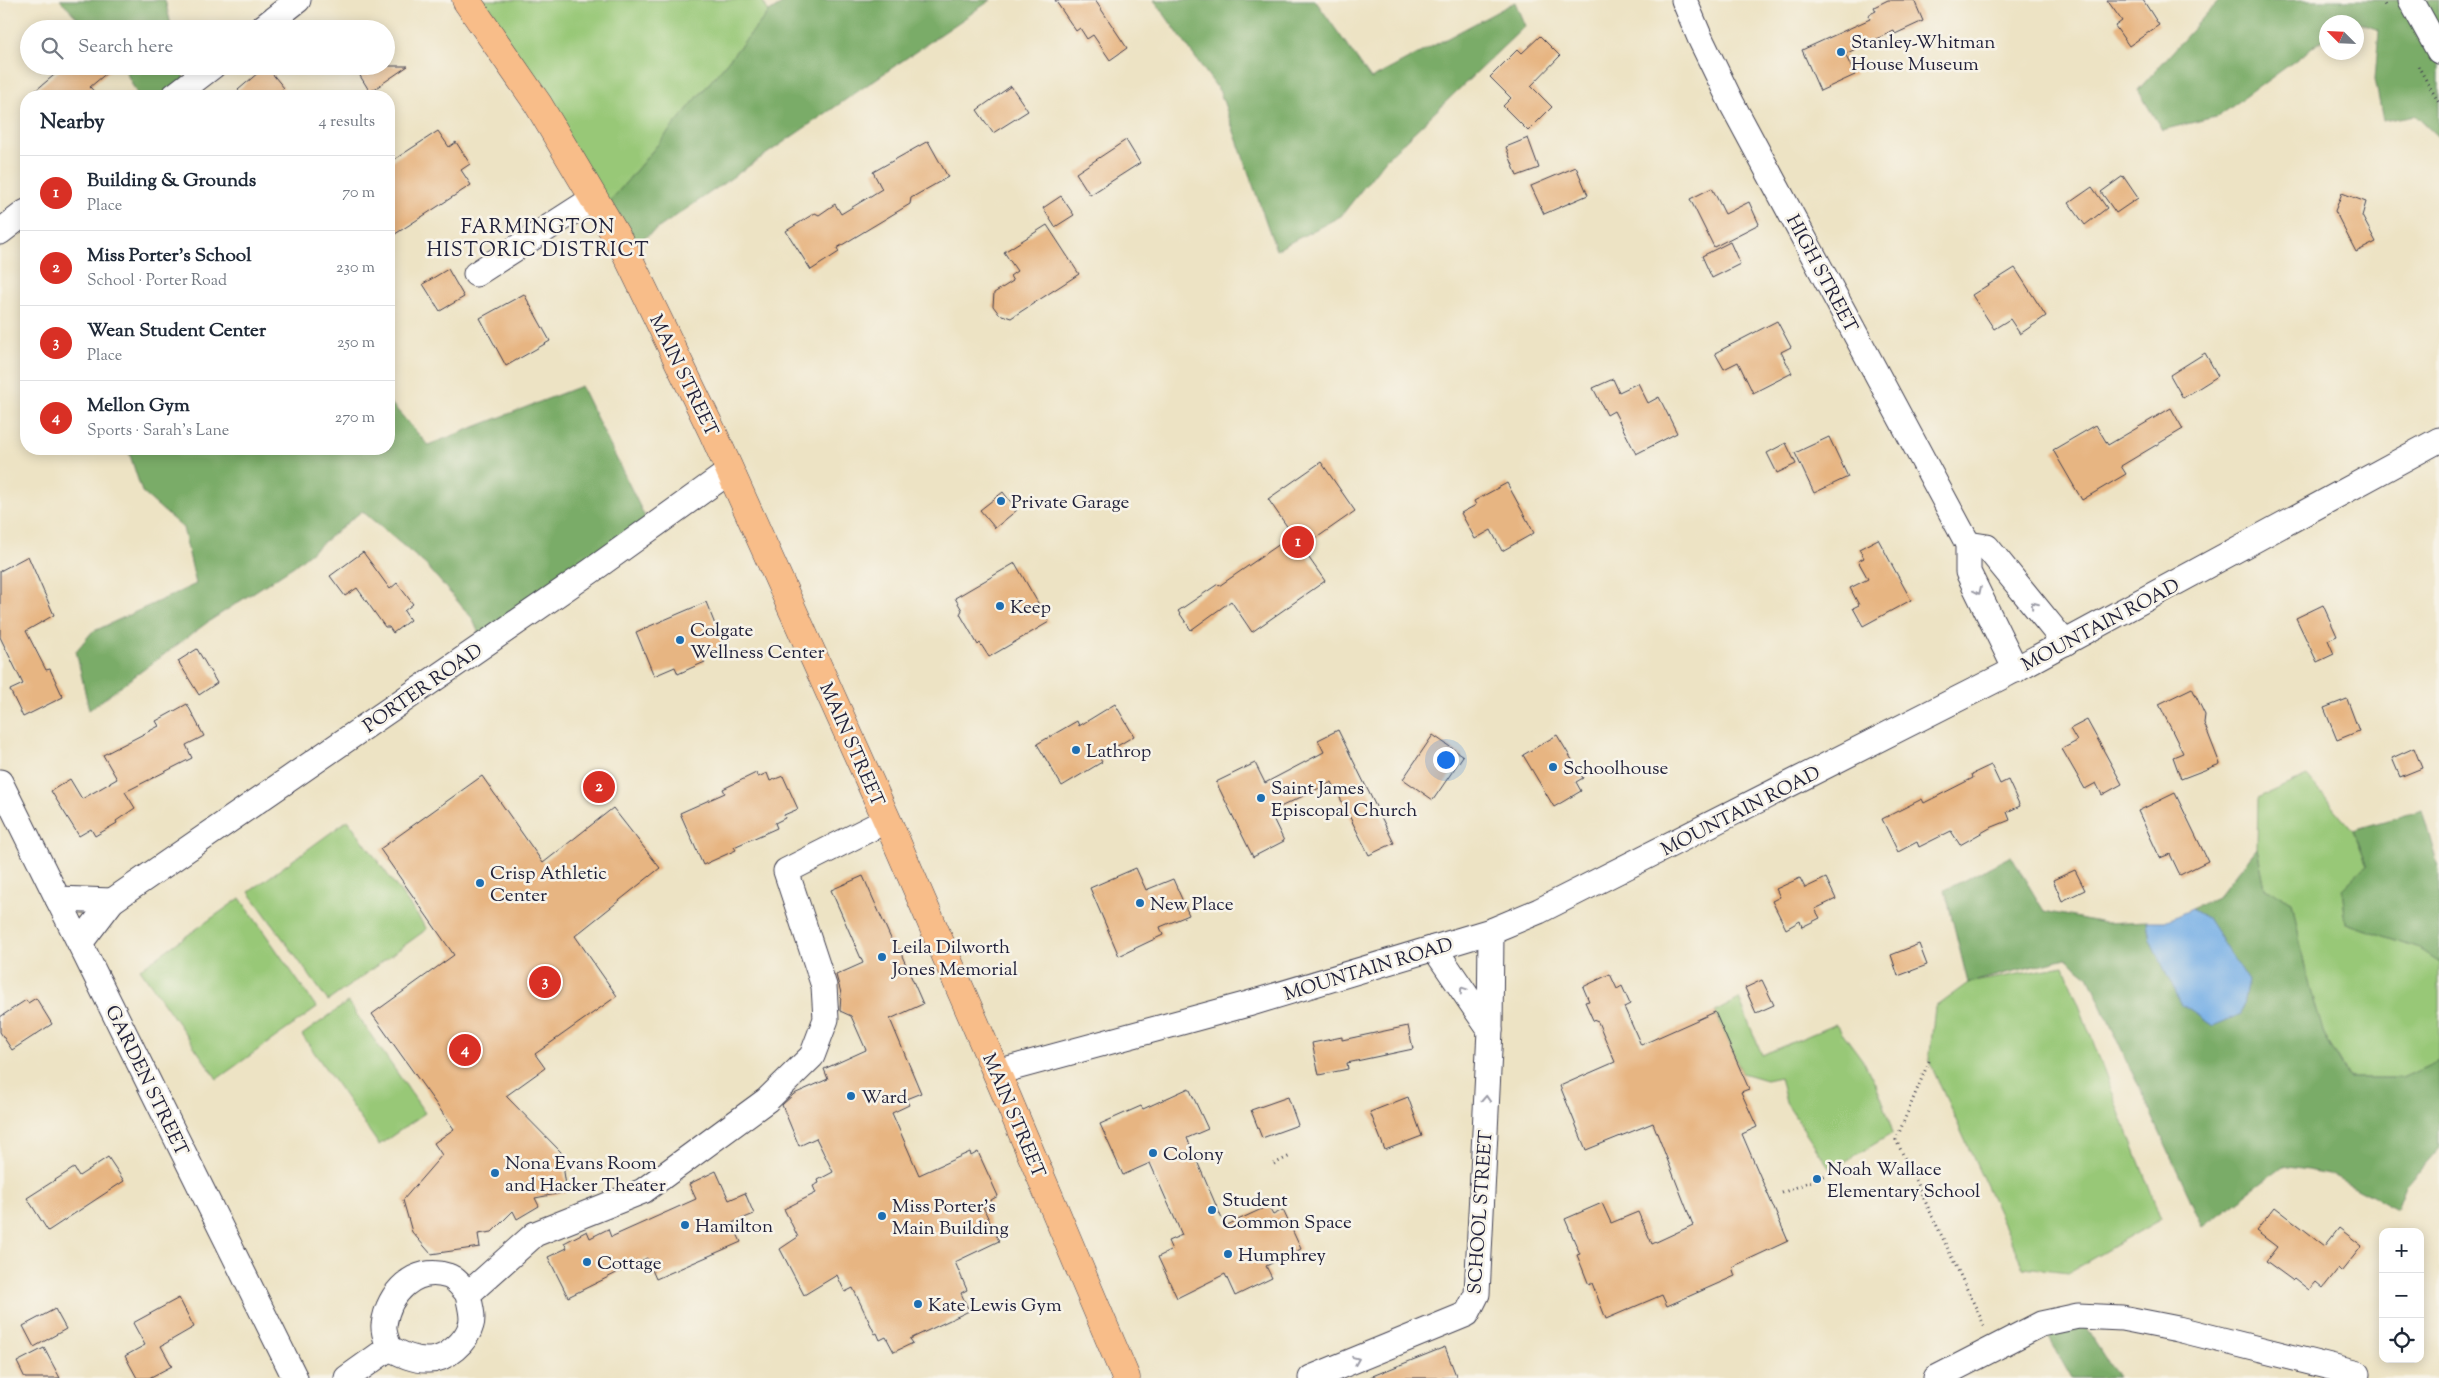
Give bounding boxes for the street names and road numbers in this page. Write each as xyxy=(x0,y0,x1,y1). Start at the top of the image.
street label: HIGH STREET xyxy=(1778,210,1863,338)
street label: MAIN STREET xyxy=(641,310,724,442)
street label: MOUNTAIN ROAD xyxy=(2017,573,2185,679)
street label: PORTER ROAD xyxy=(358,638,489,740)
street label: MAIN STREET xyxy=(811,679,890,811)
street label: MOUNTAIN ROAD xyxy=(1657,760,1825,864)
street label: MOUNTAIN ROAD xyxy=(1281,932,1457,1009)
street label: GARDEN STREET xyxy=(97,1001,194,1161)
street label: MAIN STREET xyxy=(974,1050,1051,1182)
street label: SCHOOL STREET xyxy=(1462,1129,1501,1295)

